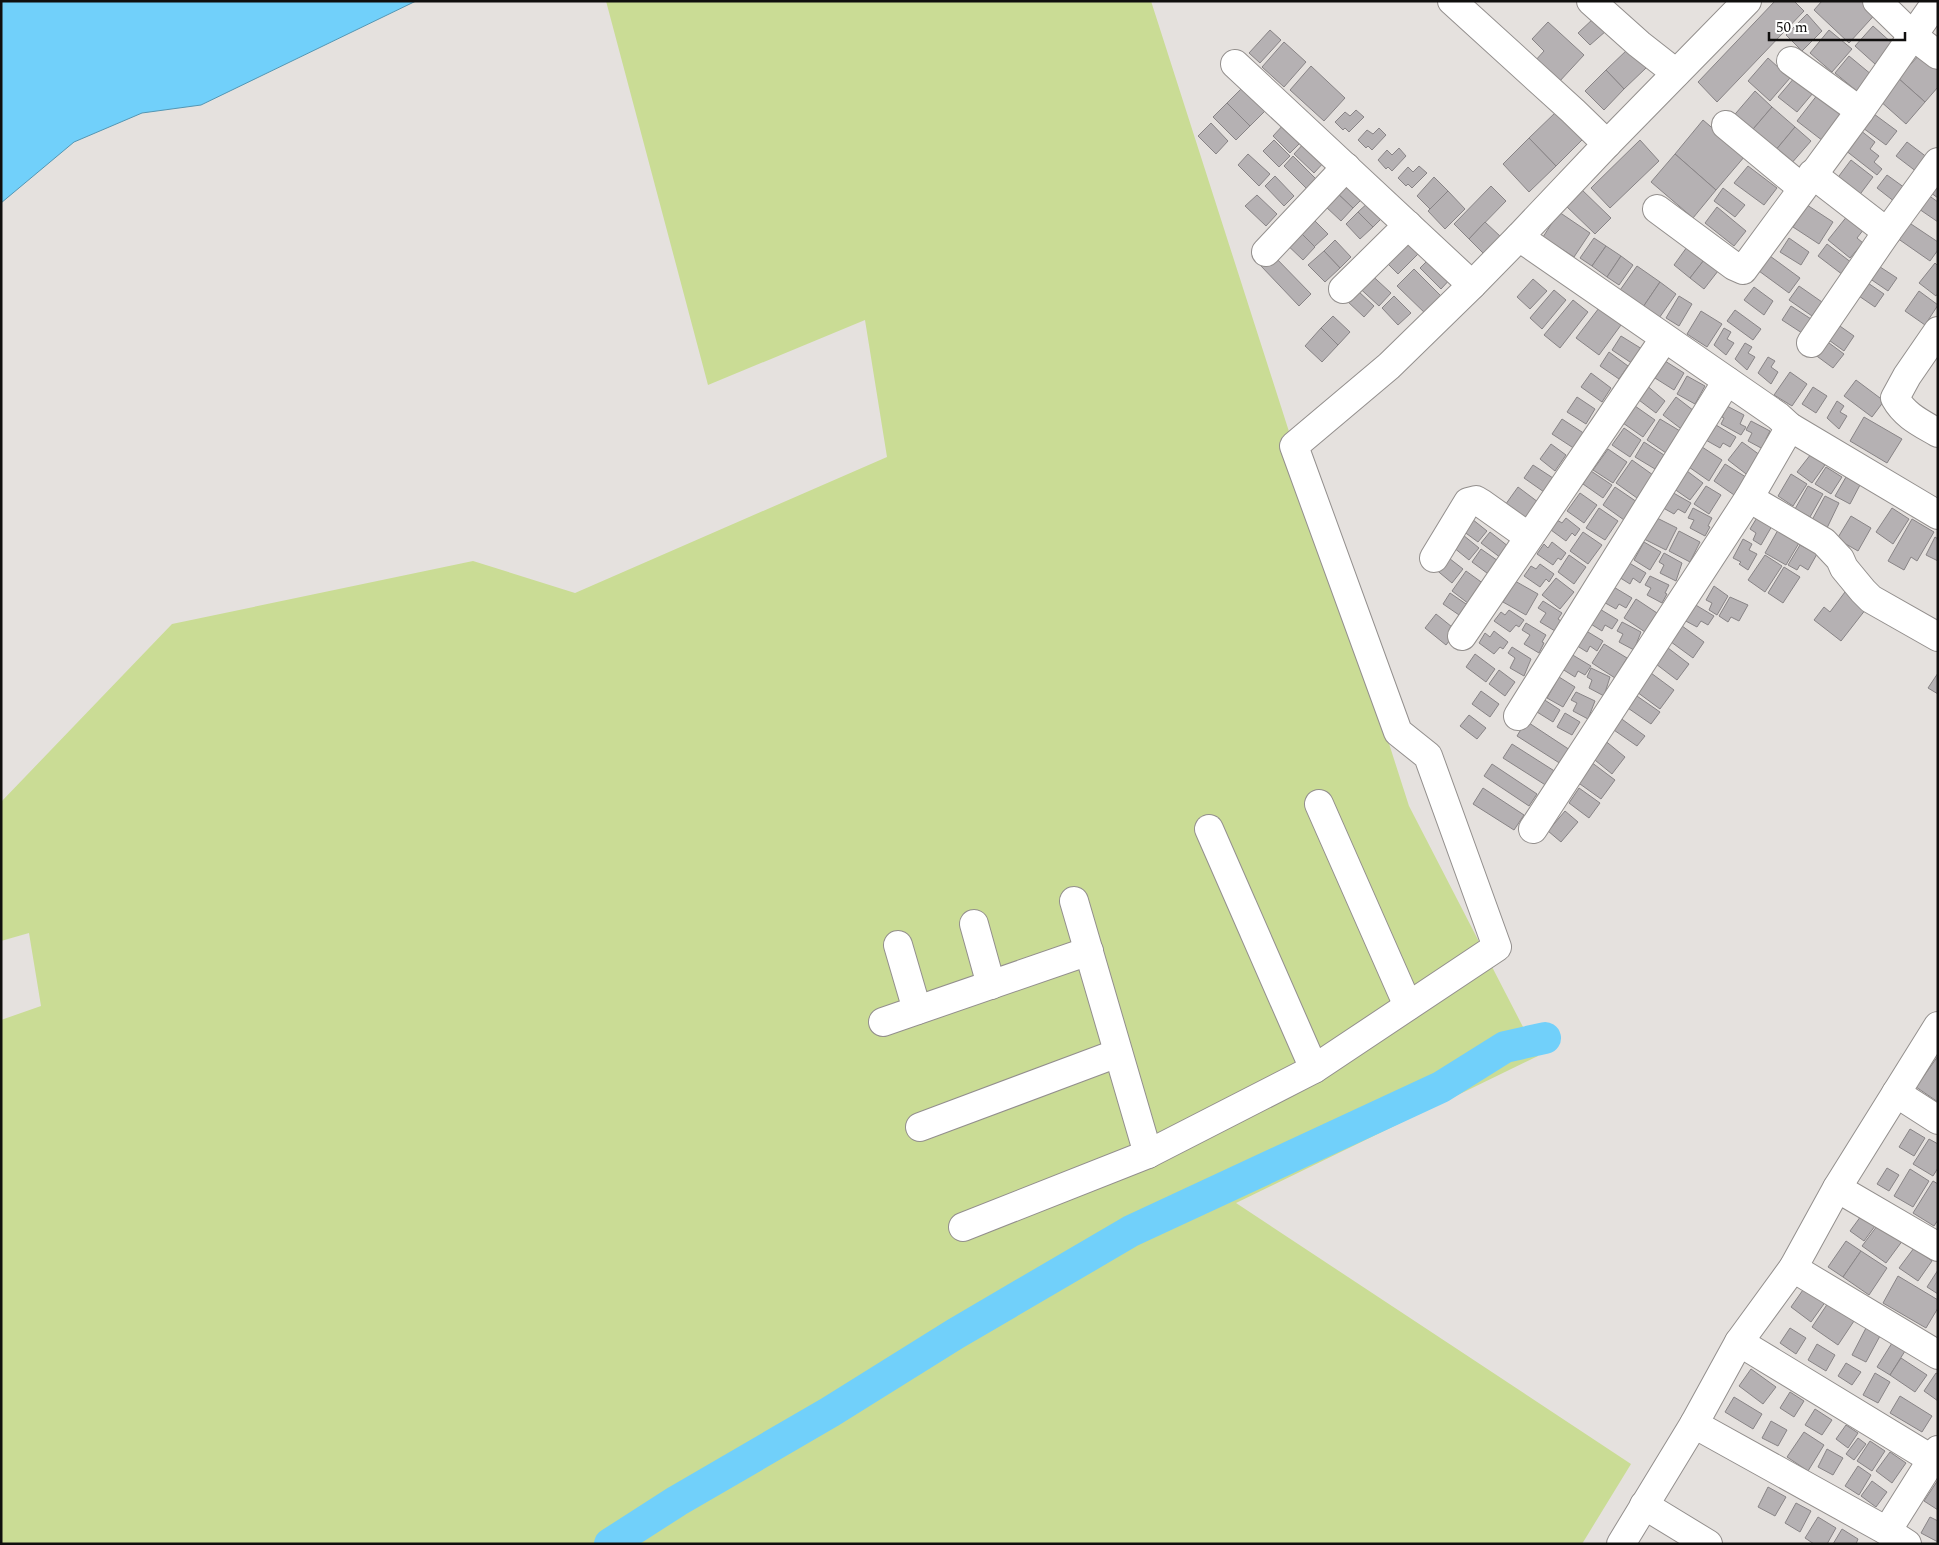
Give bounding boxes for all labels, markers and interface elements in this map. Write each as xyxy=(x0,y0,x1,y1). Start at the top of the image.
scale bar xyxy=(1769,10,1905,42)
text: 50 m xyxy=(1776,16,1808,39)

